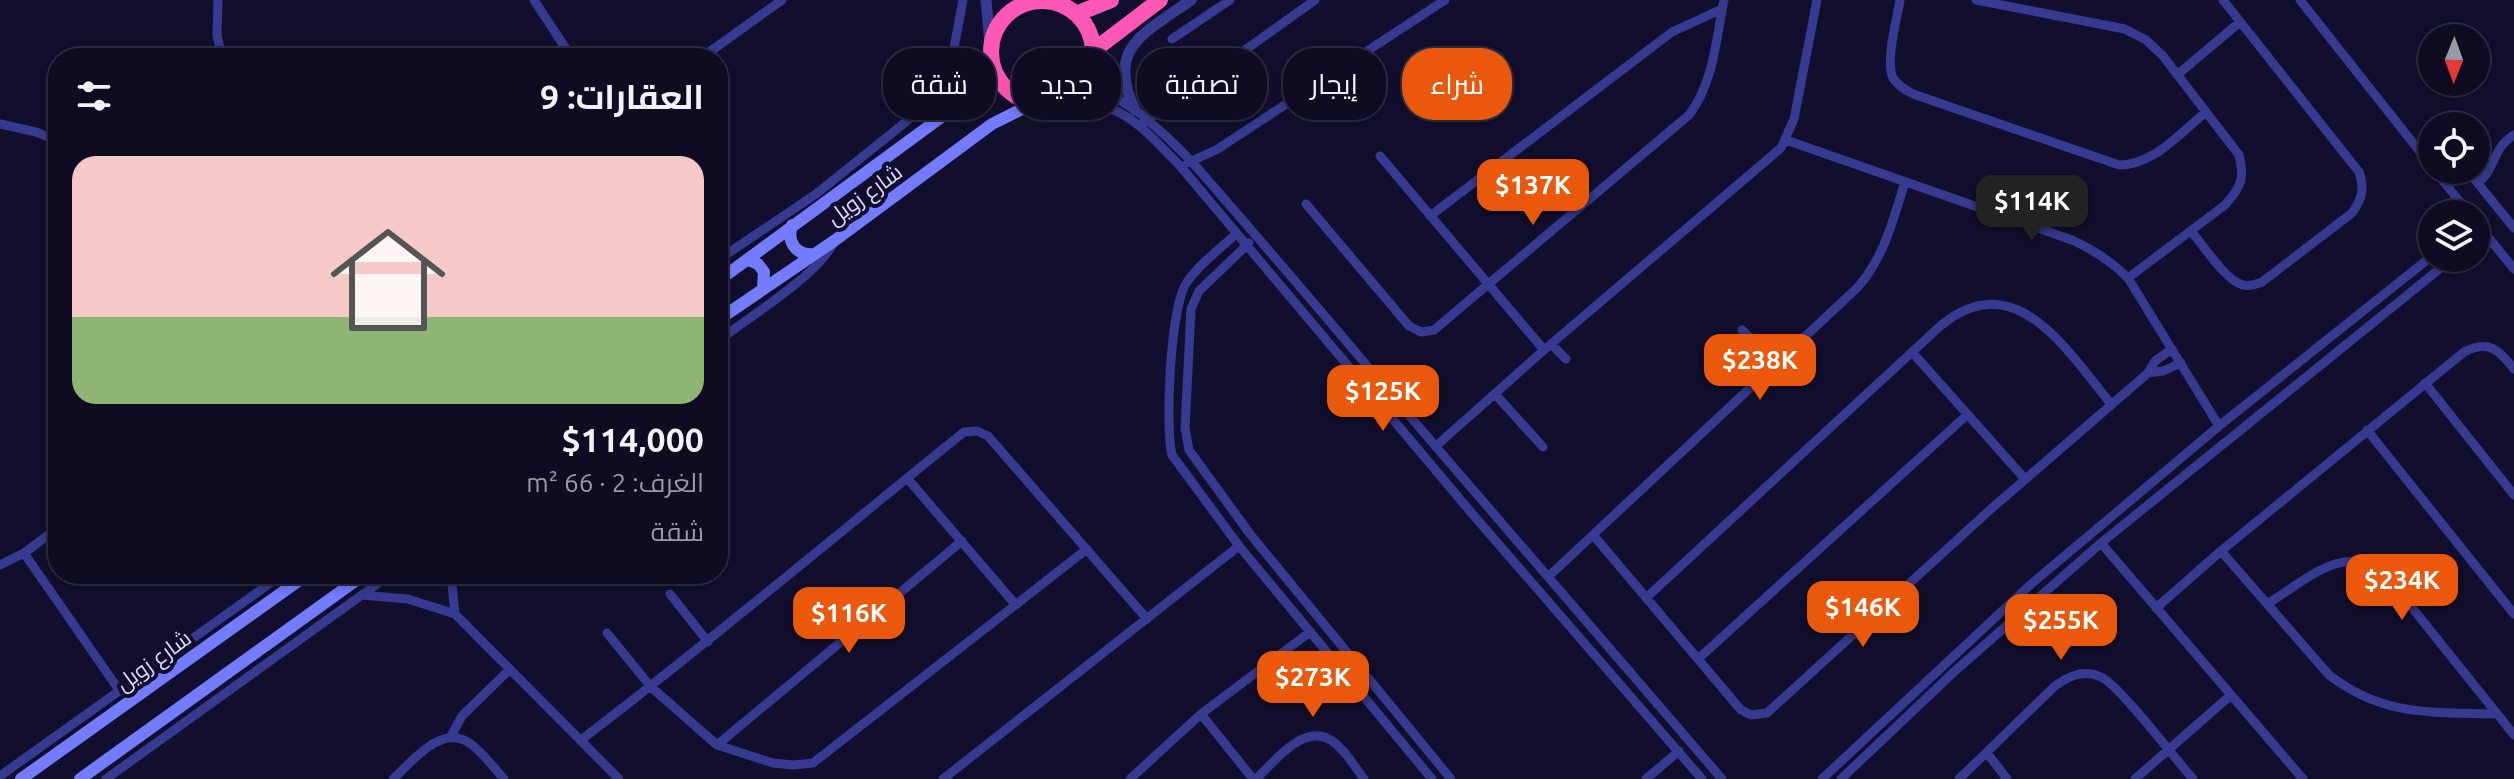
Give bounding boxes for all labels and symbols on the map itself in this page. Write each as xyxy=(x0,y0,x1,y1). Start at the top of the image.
north arrow xyxy=(2418,24,2490,96)
street label: شارع زويل xyxy=(822,158,908,232)
pin: $137K xyxy=(1477,159,1589,227)
pin: $114K xyxy=(1976,175,2088,243)
pin: $238K xyxy=(1704,334,1816,402)
pin: $125K xyxy=(1327,365,1439,433)
pin: $234K xyxy=(2346,554,2458,622)
pin: $146K xyxy=(1807,581,1919,649)
pin: $116K xyxy=(793,587,905,655)
pin: $255K xyxy=(2005,594,2117,662)
street label: شارع زويل xyxy=(111,624,197,698)
pin: $273K xyxy=(1257,651,1369,719)

